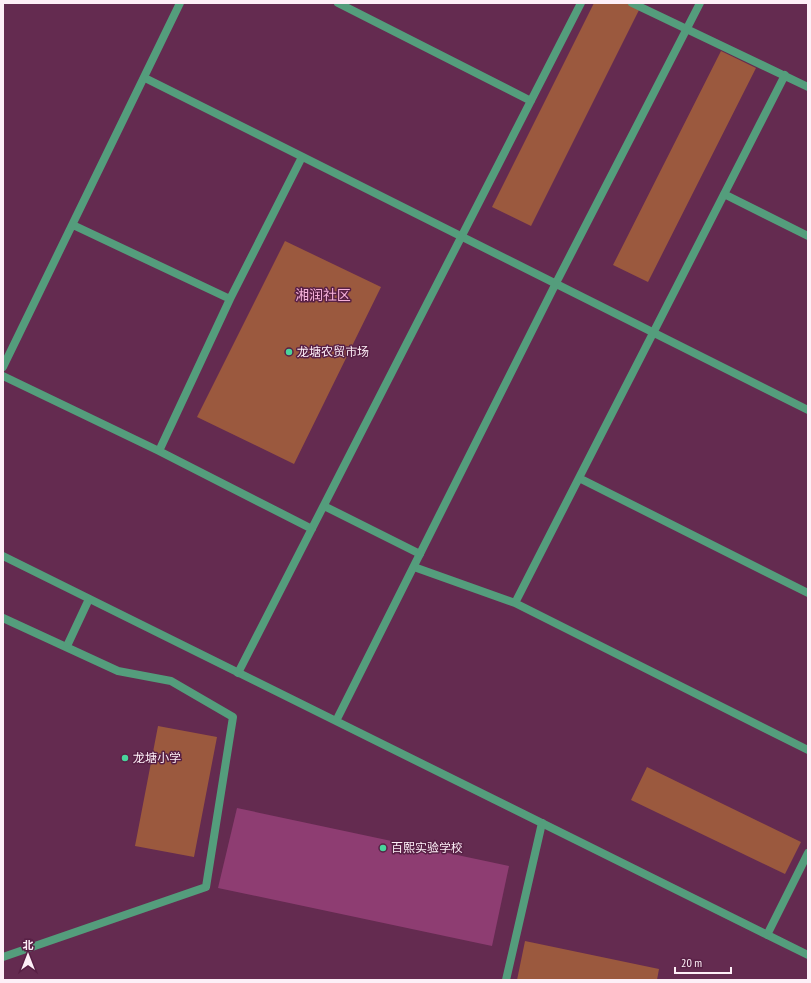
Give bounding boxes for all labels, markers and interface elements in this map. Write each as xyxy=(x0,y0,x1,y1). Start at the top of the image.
district label: 湘润社区 xyxy=(295,286,351,304)
place label: 龙塘农贸市场 xyxy=(297,344,369,359)
marker: 龙塘农贸市场 xyxy=(284,347,294,357)
place label: 龙塘小学 xyxy=(133,750,181,765)
marker: 龙塘小学 xyxy=(120,753,130,763)
place label: 百熙实验学校 xyxy=(391,840,463,855)
marker: 百熙实验学校 xyxy=(378,843,388,853)
north arrow xyxy=(8,935,48,975)
text: 北 xyxy=(23,938,34,952)
scale bar xyxy=(675,949,731,975)
text: 20 m xyxy=(681,955,702,970)

